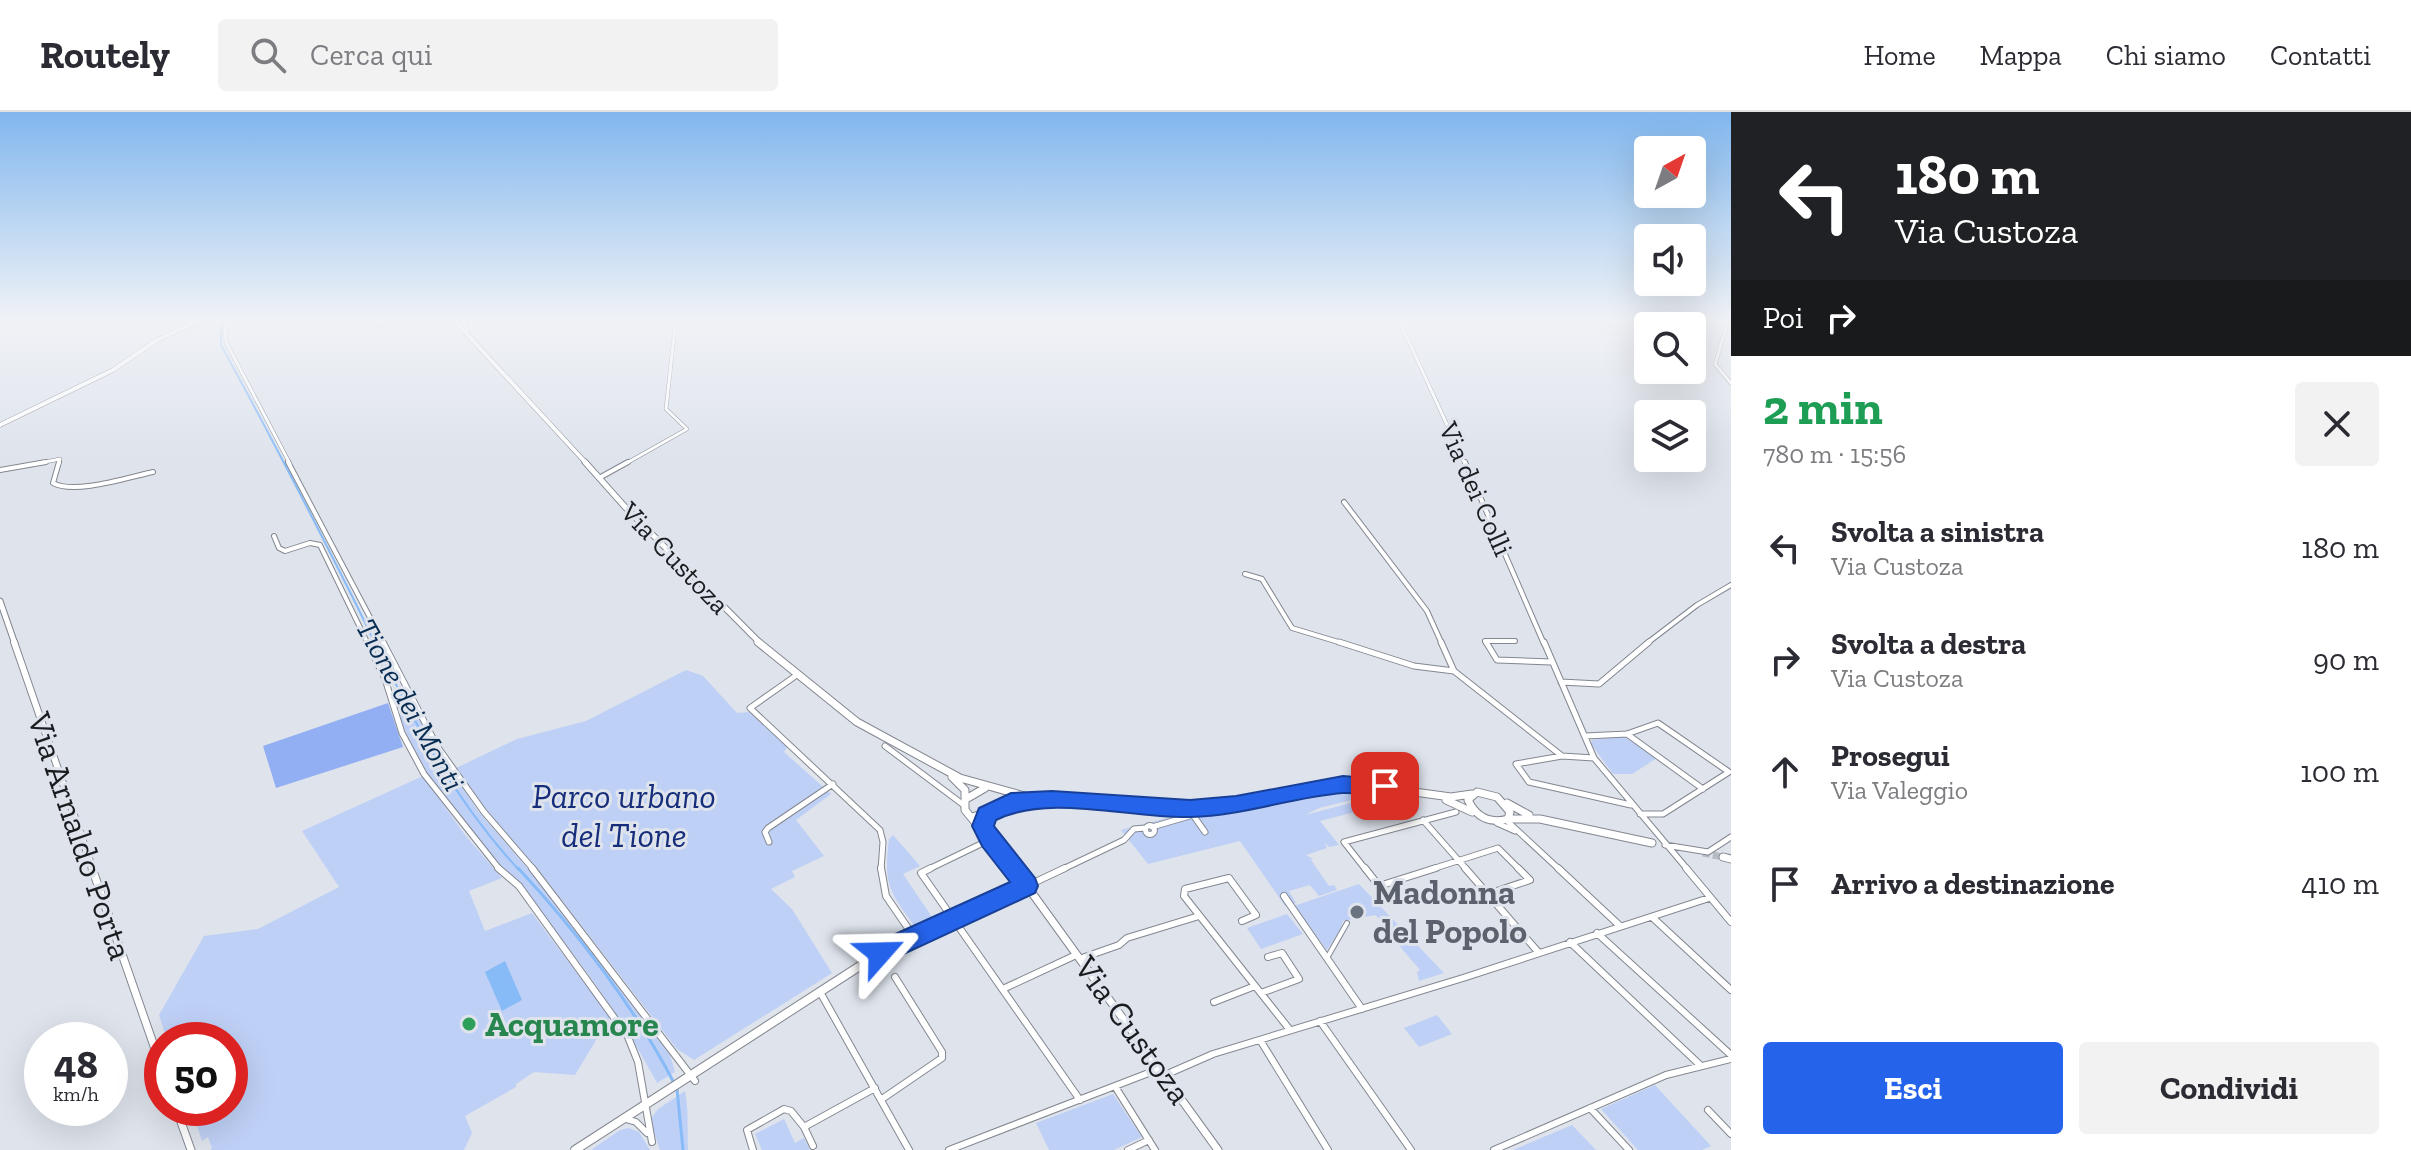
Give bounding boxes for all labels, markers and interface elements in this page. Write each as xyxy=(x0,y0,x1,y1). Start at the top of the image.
search box xyxy=(218,19,778,91)
text: Routely xyxy=(40,32,170,78)
icon: search xyxy=(246,33,290,77)
text: Cerca qui xyxy=(310,37,433,73)
text: Home xyxy=(1863,39,1936,72)
text: Mappa xyxy=(1980,39,2062,72)
text: Chi siamo xyxy=(2106,39,2226,72)
text: Contatti xyxy=(2270,39,2371,72)
north arrow xyxy=(1634,136,1706,208)
map controls xyxy=(1634,136,1706,472)
text: 180 m xyxy=(1895,141,2040,208)
icon: left xyxy=(1763,144,1867,248)
text: Via Custoza xyxy=(1895,209,2078,252)
button: sound xyxy=(1634,224,1706,296)
icon: right xyxy=(1819,296,1863,340)
text: Poi xyxy=(1763,300,1803,336)
button: search xyxy=(1634,312,1706,384)
text: 2 min xyxy=(1763,379,1883,436)
button: close xyxy=(2295,382,2379,466)
button: layers xyxy=(1634,400,1706,472)
street label: Via dei Colli xyxy=(1431,416,1520,561)
text: 780 m · 15:56 xyxy=(1763,438,1906,470)
street label: Via Custoza xyxy=(613,495,737,621)
text: Svolta a sinistra xyxy=(1831,514,2044,550)
icon: left xyxy=(1763,526,1807,570)
text: 180 m xyxy=(2301,530,2379,566)
text: Via Custoza xyxy=(1831,550,1963,582)
water label: Tione dei Monti xyxy=(348,613,472,797)
text: Svolta a destra xyxy=(1831,626,2026,662)
icon: right xyxy=(1763,638,1807,682)
text: 90 m xyxy=(2313,642,2379,678)
text: Via Custoza xyxy=(1831,662,1963,694)
street label: Via Arnaldo Porta xyxy=(18,706,141,965)
text: Prosegui xyxy=(1831,738,1950,774)
icon: ahead xyxy=(1763,750,1807,794)
pin xyxy=(1351,752,1419,820)
text: 100 m xyxy=(2300,754,2379,790)
icon: arrive xyxy=(1363,764,1407,808)
text: Via Valeggio xyxy=(1831,774,1968,806)
park label: Parco urbano del Tione xyxy=(532,776,716,856)
icon: arrive xyxy=(1763,862,1807,906)
text: Arrivo a destinazione xyxy=(1831,866,2115,902)
text: 410 m xyxy=(2301,866,2379,902)
place label: Madonna del Popolo xyxy=(1373,872,1527,952)
marker: Madonna del Popolo xyxy=(1348,903,1366,921)
position arrow xyxy=(838,911,922,995)
street label: Via Custoza xyxy=(1065,947,1200,1112)
place label: Acquamore xyxy=(485,1004,659,1045)
marker: Acquamore xyxy=(460,1015,478,1033)
speed limit sign: 50 xyxy=(144,1022,248,1126)
text: 48 xyxy=(54,1040,98,1088)
button: Esci xyxy=(1763,1042,2063,1134)
button: Condividi xyxy=(2079,1042,2379,1134)
text: km/h xyxy=(53,1082,99,1106)

